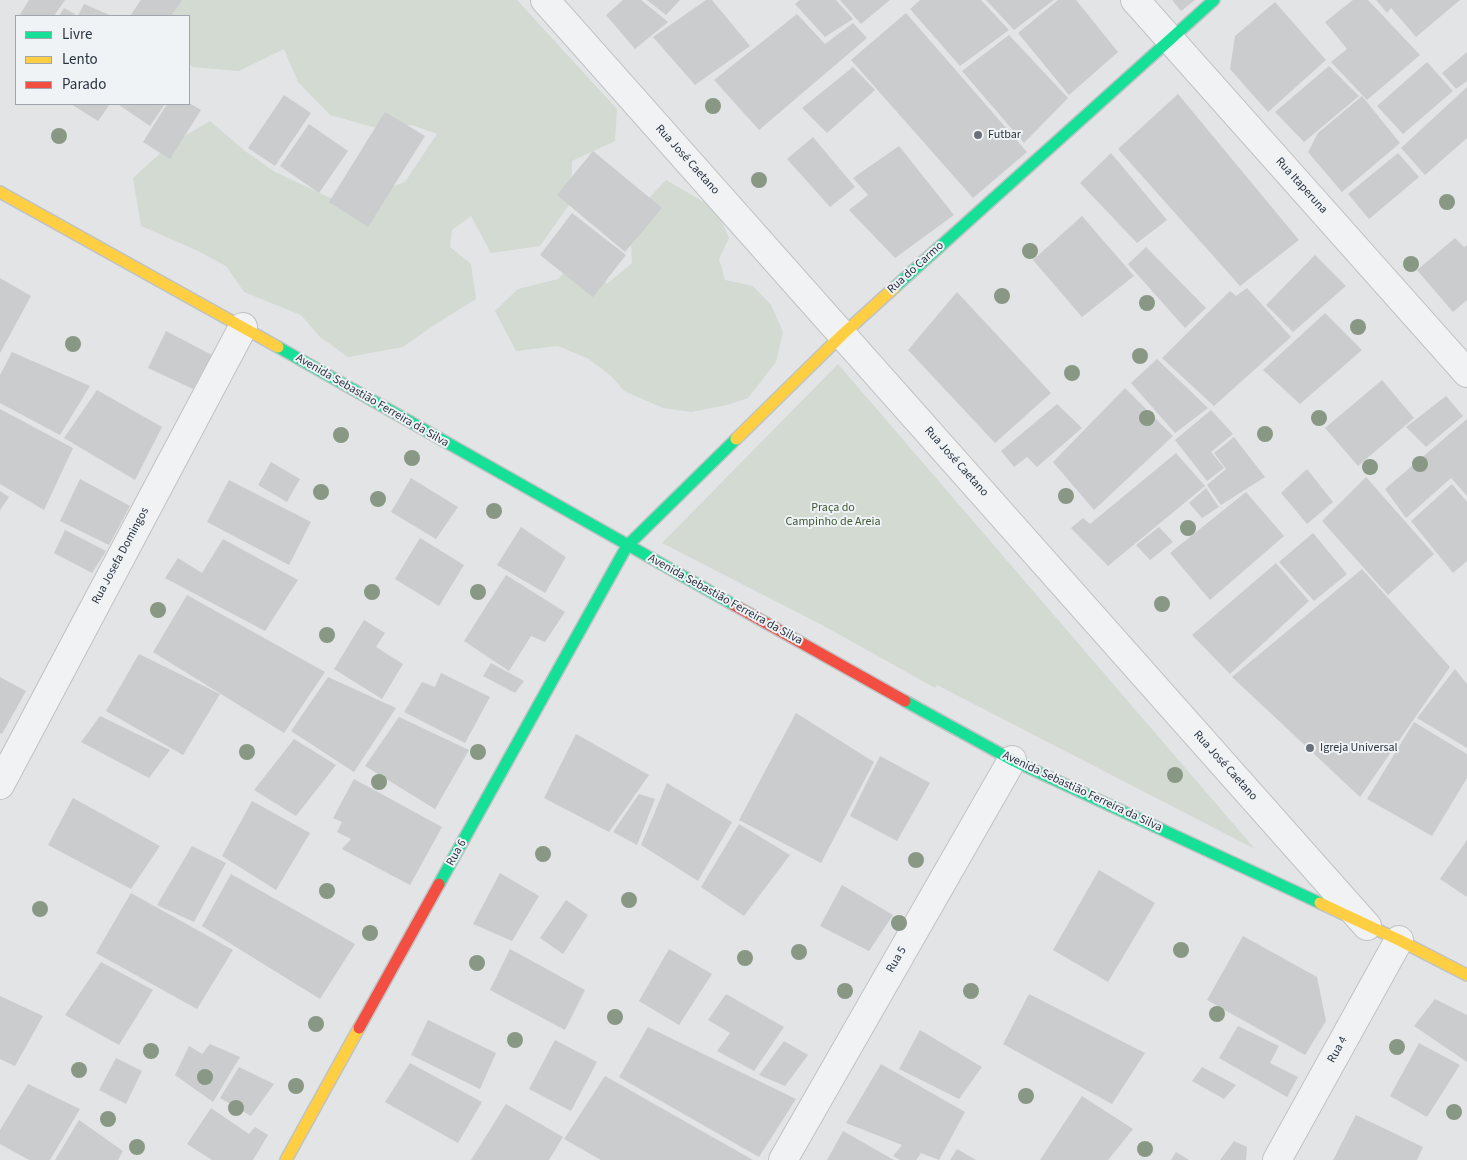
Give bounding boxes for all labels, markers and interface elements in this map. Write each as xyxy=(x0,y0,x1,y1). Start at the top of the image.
legend xyxy=(15,15,190,105)
text: Livre xyxy=(62,24,92,45)
text: Lento xyxy=(62,49,98,70)
text: Parado xyxy=(62,74,106,95)
street label: Rua José Caetano xyxy=(652,122,722,198)
place label: Futbar xyxy=(988,128,1021,142)
marker: Futbar xyxy=(972,129,984,141)
street label: Rua Itaperuna xyxy=(1272,155,1330,217)
street label: Rua do Carmo xyxy=(885,239,947,297)
street label: Avenida Sebastião Ferreira da Silva xyxy=(293,351,451,451)
street label: Rua José Caetano xyxy=(921,424,991,500)
park label: Praça do Campinho de Areia xyxy=(786,501,880,529)
street label: Rua Josefa Domingos xyxy=(89,505,153,607)
street label: Avenida Sebastião Ferreira da Silva xyxy=(645,551,805,649)
street label: Rua José Caetano xyxy=(1190,728,1260,804)
place label: Igreja Universal xyxy=(1320,741,1398,755)
marker: Igreja Universal xyxy=(1304,742,1316,754)
street label: Avenida Sebastião Ferreira da Silva xyxy=(1000,749,1164,835)
street label: Rua 6 xyxy=(444,837,470,869)
street label: Rua 5 xyxy=(884,944,910,976)
street label: Rua 4 xyxy=(1325,1034,1351,1066)

